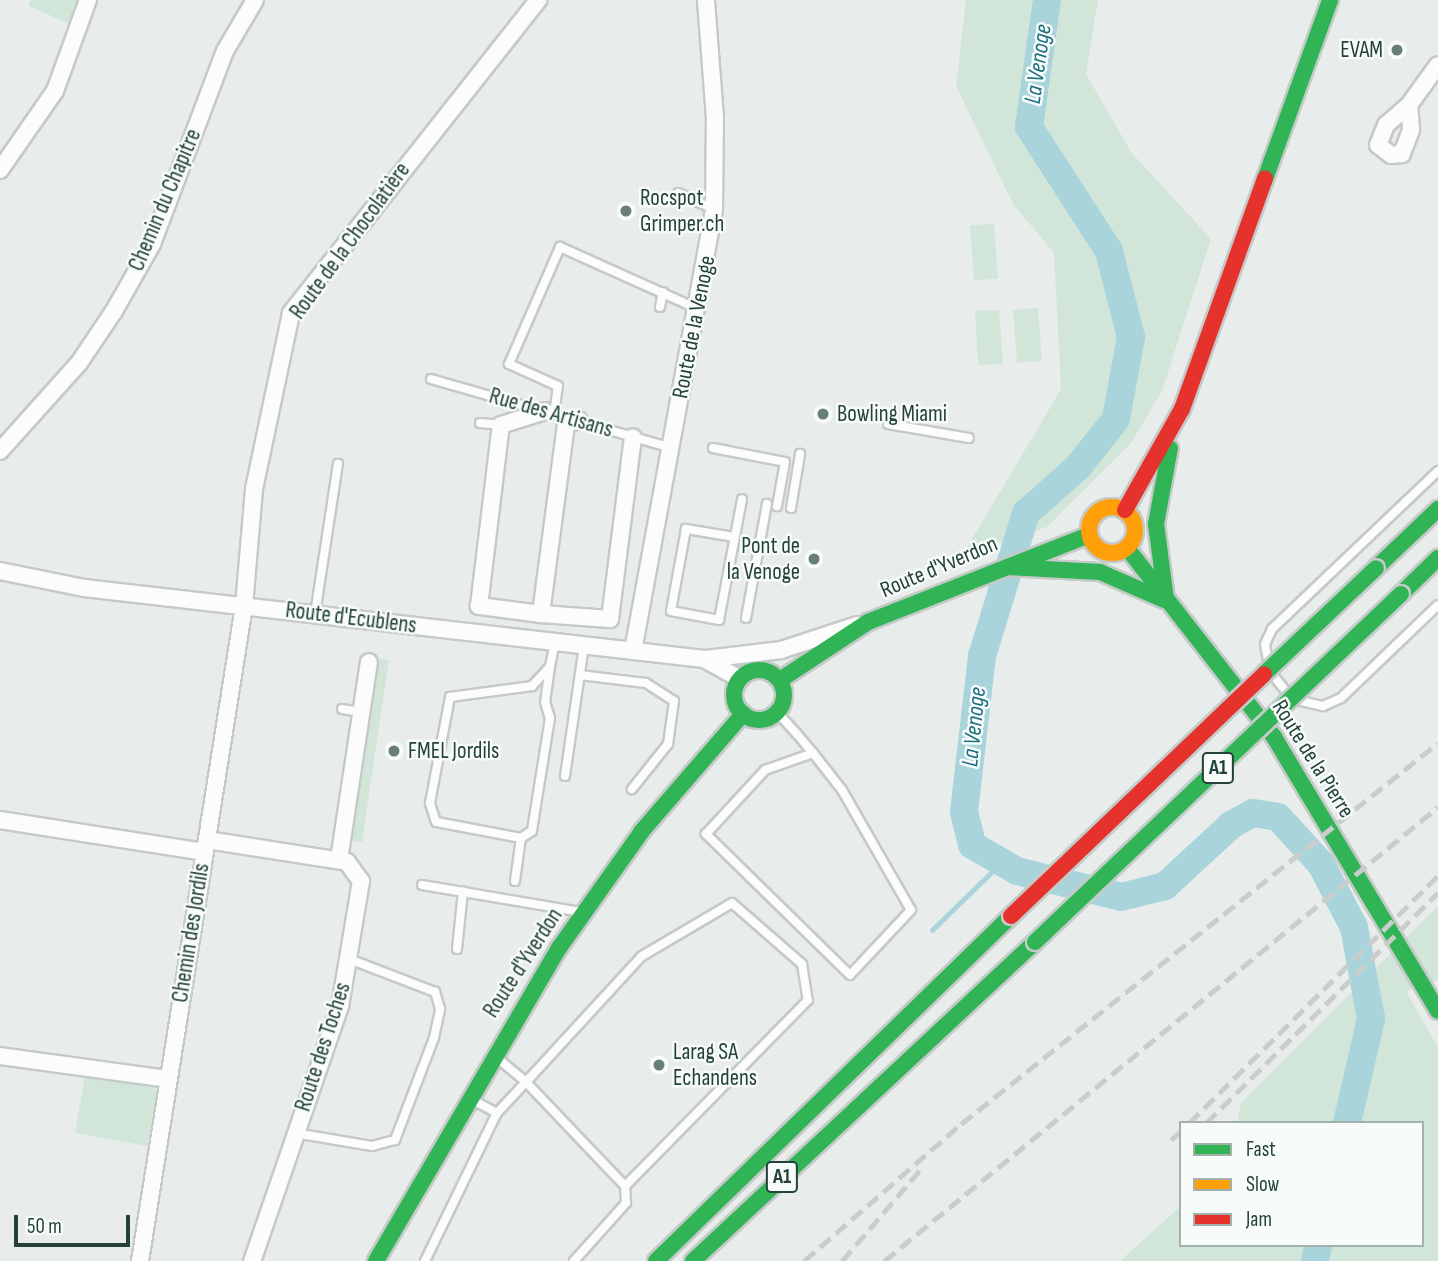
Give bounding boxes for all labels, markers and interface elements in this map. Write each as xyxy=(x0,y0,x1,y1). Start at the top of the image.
water label: La Venoge xyxy=(1018,22,1058,106)
place label: EVAM xyxy=(1340,36,1383,64)
marker: EVAM xyxy=(1389,42,1405,58)
street label: Chemin du Chapitre xyxy=(123,125,207,275)
street label: Route de la Chocolatière xyxy=(284,157,416,325)
place label: Rocspot Grimper.ch xyxy=(640,184,724,238)
marker: Rocspot Grimper.ch xyxy=(618,203,634,219)
street label: Route de la Venoge xyxy=(667,253,721,401)
street label: Rue des Artisans xyxy=(486,382,616,444)
place label: Bowling Miami xyxy=(837,400,947,428)
marker: Bowling Miami xyxy=(815,406,831,422)
street label: Route d'Yverdon xyxy=(876,530,1002,604)
place label: Pont de la Venoge xyxy=(727,532,800,586)
marker: Pont de la Venoge xyxy=(806,551,822,567)
street label: Route d'Ecublens xyxy=(284,596,418,640)
water label: La Venoge xyxy=(955,686,993,768)
street label: Route de la Pierre xyxy=(1266,695,1360,823)
place label: FMEL Jordils xyxy=(408,737,499,765)
marker: FMEL Jordils xyxy=(386,743,402,759)
road number: A1 xyxy=(1200,750,1236,786)
street label: Chemin des Jordils xyxy=(166,861,216,1005)
street label: Route d'Yverdon xyxy=(477,903,569,1023)
street label: Route des Toches xyxy=(289,979,357,1115)
place label: Larag SA Echandens xyxy=(673,1038,757,1092)
marker: Larag SA Echandens xyxy=(651,1057,667,1073)
legend xyxy=(1179,1121,1424,1247)
text: Fast xyxy=(1246,1137,1276,1162)
road number: A1 xyxy=(764,1160,800,1194)
text: Slow xyxy=(1246,1172,1279,1197)
scale bar xyxy=(18,1202,133,1246)
text: Jam xyxy=(1246,1207,1272,1232)
text: 50 m xyxy=(27,1214,62,1239)

